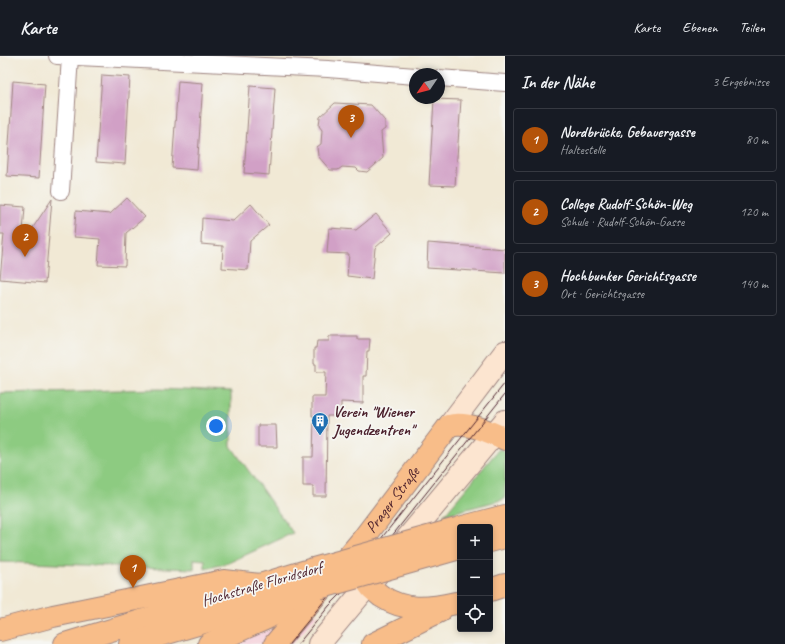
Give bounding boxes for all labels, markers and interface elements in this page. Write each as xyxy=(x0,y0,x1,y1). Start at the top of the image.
text: Karte xyxy=(20,16,57,40)
text: Karte xyxy=(633,19,660,36)
text: Ebenen xyxy=(682,19,717,36)
text: Teilen xyxy=(739,19,765,36)
north arrow xyxy=(409,68,445,104)
text: In der Nähe xyxy=(521,72,594,93)
text: 3 Ergebnisse xyxy=(713,74,769,90)
pin: 3 xyxy=(338,105,364,138)
text: Nordbrücke, Gebauergasse xyxy=(560,123,695,142)
text: 1 xyxy=(532,132,538,148)
text: 80 m xyxy=(746,132,768,148)
text: Haltestelle xyxy=(560,142,605,158)
text: College Rudolf-Schön-Weg xyxy=(560,195,692,214)
text: 2 xyxy=(532,204,538,220)
text: 120 m xyxy=(740,204,768,220)
text: Schule · Rudolf-Schön-Gasse xyxy=(560,214,684,230)
pin: 2 xyxy=(12,224,38,257)
text: Hochbunker Gerichtsgasse xyxy=(560,267,696,286)
text: 3 xyxy=(532,276,538,292)
text: 140 m xyxy=(740,276,768,292)
text: Ort · Gerichtsgasse xyxy=(560,286,644,302)
place label: Verein "Wiener Jugendzentren" xyxy=(332,402,418,440)
building icon: Verein "Wiener Jugendzentren" xyxy=(310,411,330,436)
your location xyxy=(206,416,226,436)
street label: Prager Straße xyxy=(361,461,425,537)
map controls xyxy=(457,524,493,632)
button: + xyxy=(457,524,493,560)
pin: 1 xyxy=(120,555,146,588)
street label: Hochstraße Floridsdorf xyxy=(199,556,328,611)
button: − xyxy=(457,560,493,596)
button: locate xyxy=(457,596,493,632)

